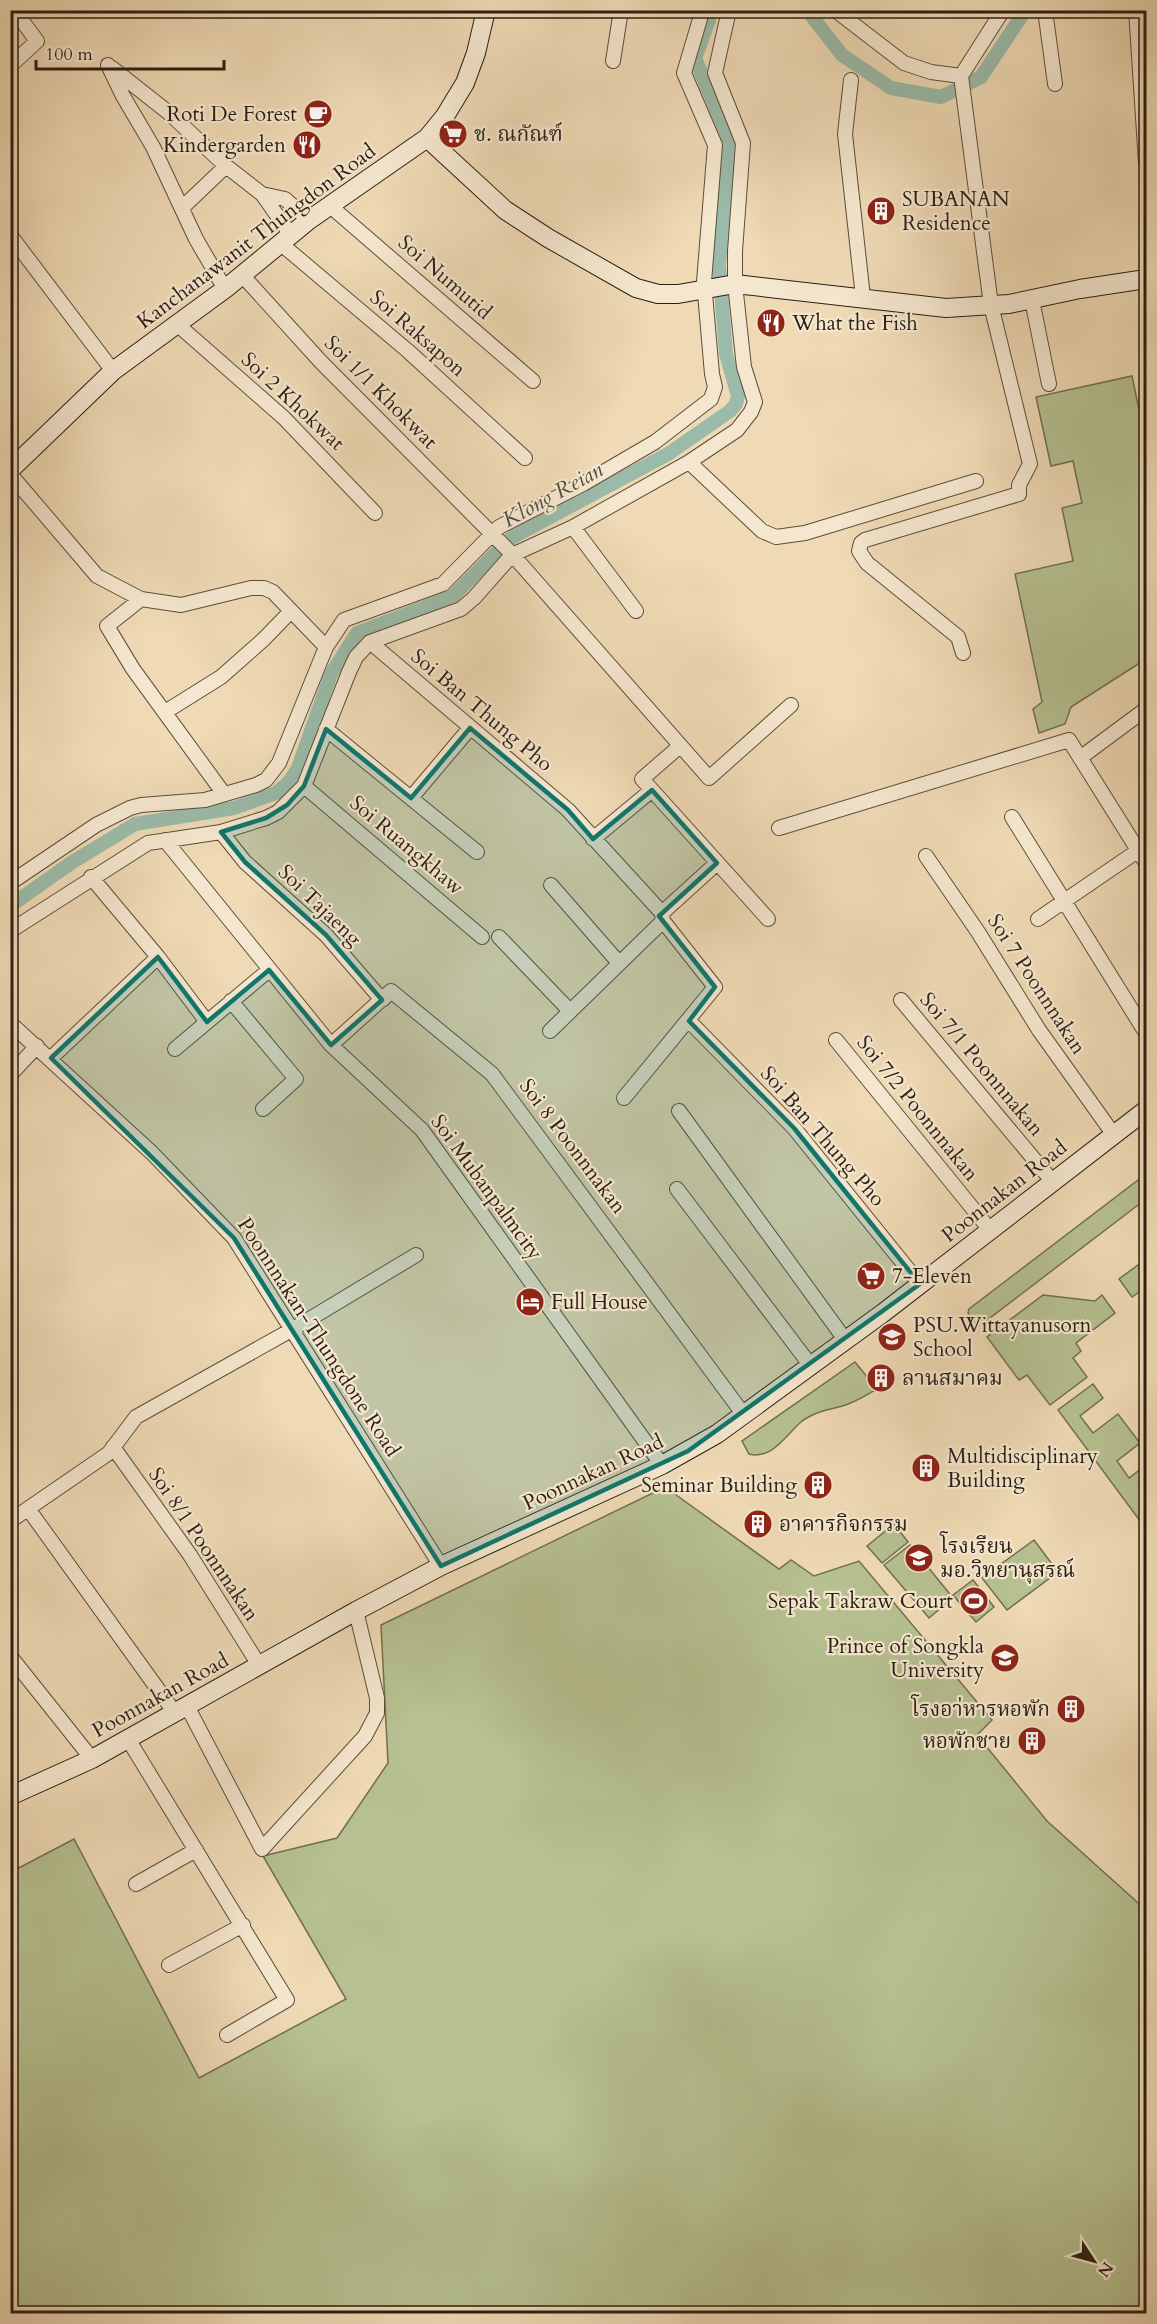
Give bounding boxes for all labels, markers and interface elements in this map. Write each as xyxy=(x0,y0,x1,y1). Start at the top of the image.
scale bar xyxy=(36,33,224,71)
text: 100 m xyxy=(45,42,93,67)
cafe icon: Roti De Forest xyxy=(302,98,334,130)
place label: Roti De Forest xyxy=(167,100,297,129)
supermarket icon: ช. ณกัณฑ์ xyxy=(437,118,469,150)
place label: ช. ณกัณฑ์ xyxy=(474,120,563,149)
restaurant icon: Kindergarden xyxy=(291,129,323,161)
place label: Kindergarden xyxy=(163,131,286,160)
street label: Kanchanawanit Thungdon Road xyxy=(131,137,382,336)
place label: SUBANAN Residence xyxy=(902,185,1010,238)
building icon: SUBANAN Residence xyxy=(865,195,897,227)
street label: Soi Numutid xyxy=(391,228,498,326)
street label: Soi Raksapon xyxy=(363,283,472,383)
restaurant icon: What the Fish xyxy=(755,307,787,339)
place label: What the Fish xyxy=(791,309,918,338)
street label: Soi 1/1 Khokwat xyxy=(317,329,444,456)
street label: Soi 2 Khokwat xyxy=(234,346,351,457)
water label: Klong Reian xyxy=(497,455,608,535)
street label: Soi Ban Thung Pho xyxy=(404,642,559,779)
street label: Soi Ruangkhaw xyxy=(343,789,470,902)
street label: Soi Tajaeng xyxy=(271,858,368,953)
street label: Soi 7 Poonnnakan xyxy=(980,908,1093,1060)
street label: Soi 7/1 Poonnnakan xyxy=(913,986,1050,1142)
street label: Soi 7/2 Poonnnakan xyxy=(850,1029,985,1187)
street label: Soi Ban Thung Pho xyxy=(753,1060,892,1213)
street label: Soi 8 Poonnnakan xyxy=(512,1073,633,1220)
street label: Soi Mubanpalmcity xyxy=(424,1109,549,1266)
street label: Poonnakan Road xyxy=(935,1133,1073,1250)
street label: Poonnnakan-Thungdone Road xyxy=(230,1212,407,1462)
supermarket icon: 7-Eleven xyxy=(855,1260,887,1292)
place label: 7-Eleven xyxy=(892,1262,972,1291)
hotel icon: Full House xyxy=(514,1286,546,1318)
place label: Full House xyxy=(551,1288,648,1317)
place label: PSU.Wittayanusorn School xyxy=(913,1311,1092,1364)
school or university icon: PSU.Wittayanusorn School xyxy=(876,1321,908,1353)
building icon: ลานสมาคม xyxy=(865,1362,897,1394)
place label: ลานสมาคม xyxy=(902,1364,1003,1393)
street label: Poonnakan Road xyxy=(518,1427,668,1518)
place label: Multidisciplinary Building xyxy=(947,1442,1098,1495)
building icon: Multidisciplinary Building xyxy=(910,1452,942,1484)
street label: Soi 8/1 Poonnnakan xyxy=(141,1462,266,1627)
building icon: Seminar Building xyxy=(802,1469,834,1501)
place label: Seminar Building xyxy=(641,1471,797,1500)
building icon: อาคารกิจกรรม xyxy=(742,1508,774,1540)
place label: อาคารกิจกรรม xyxy=(779,1510,908,1539)
place label: โรงเรียน มอ.วิทยานุสรณ์ xyxy=(939,1531,1075,1585)
school or university icon: โรงเรียน มอ.วิทยานุสรณ์ xyxy=(903,1542,935,1574)
sports icon: Sepak Takraw Court xyxy=(958,1585,990,1617)
place label: Sepak Takraw Court xyxy=(768,1587,953,1616)
place label: Prince of Songkla University xyxy=(827,1632,984,1685)
school or university icon: Prince of Songkla University xyxy=(989,1642,1021,1674)
street label: Poonnakan Road xyxy=(87,1646,234,1745)
building icon: โรงอา่หารหอพัก xyxy=(1055,1693,1087,1725)
place label: โรงอา่หารหอพัก xyxy=(910,1694,1050,1724)
building icon: หอพักชาย xyxy=(1016,1725,1048,1757)
place label: หอพักชาย xyxy=(923,1727,1011,1756)
north arrow xyxy=(1064,2231,1124,2291)
text: N xyxy=(1092,2257,1118,2281)

